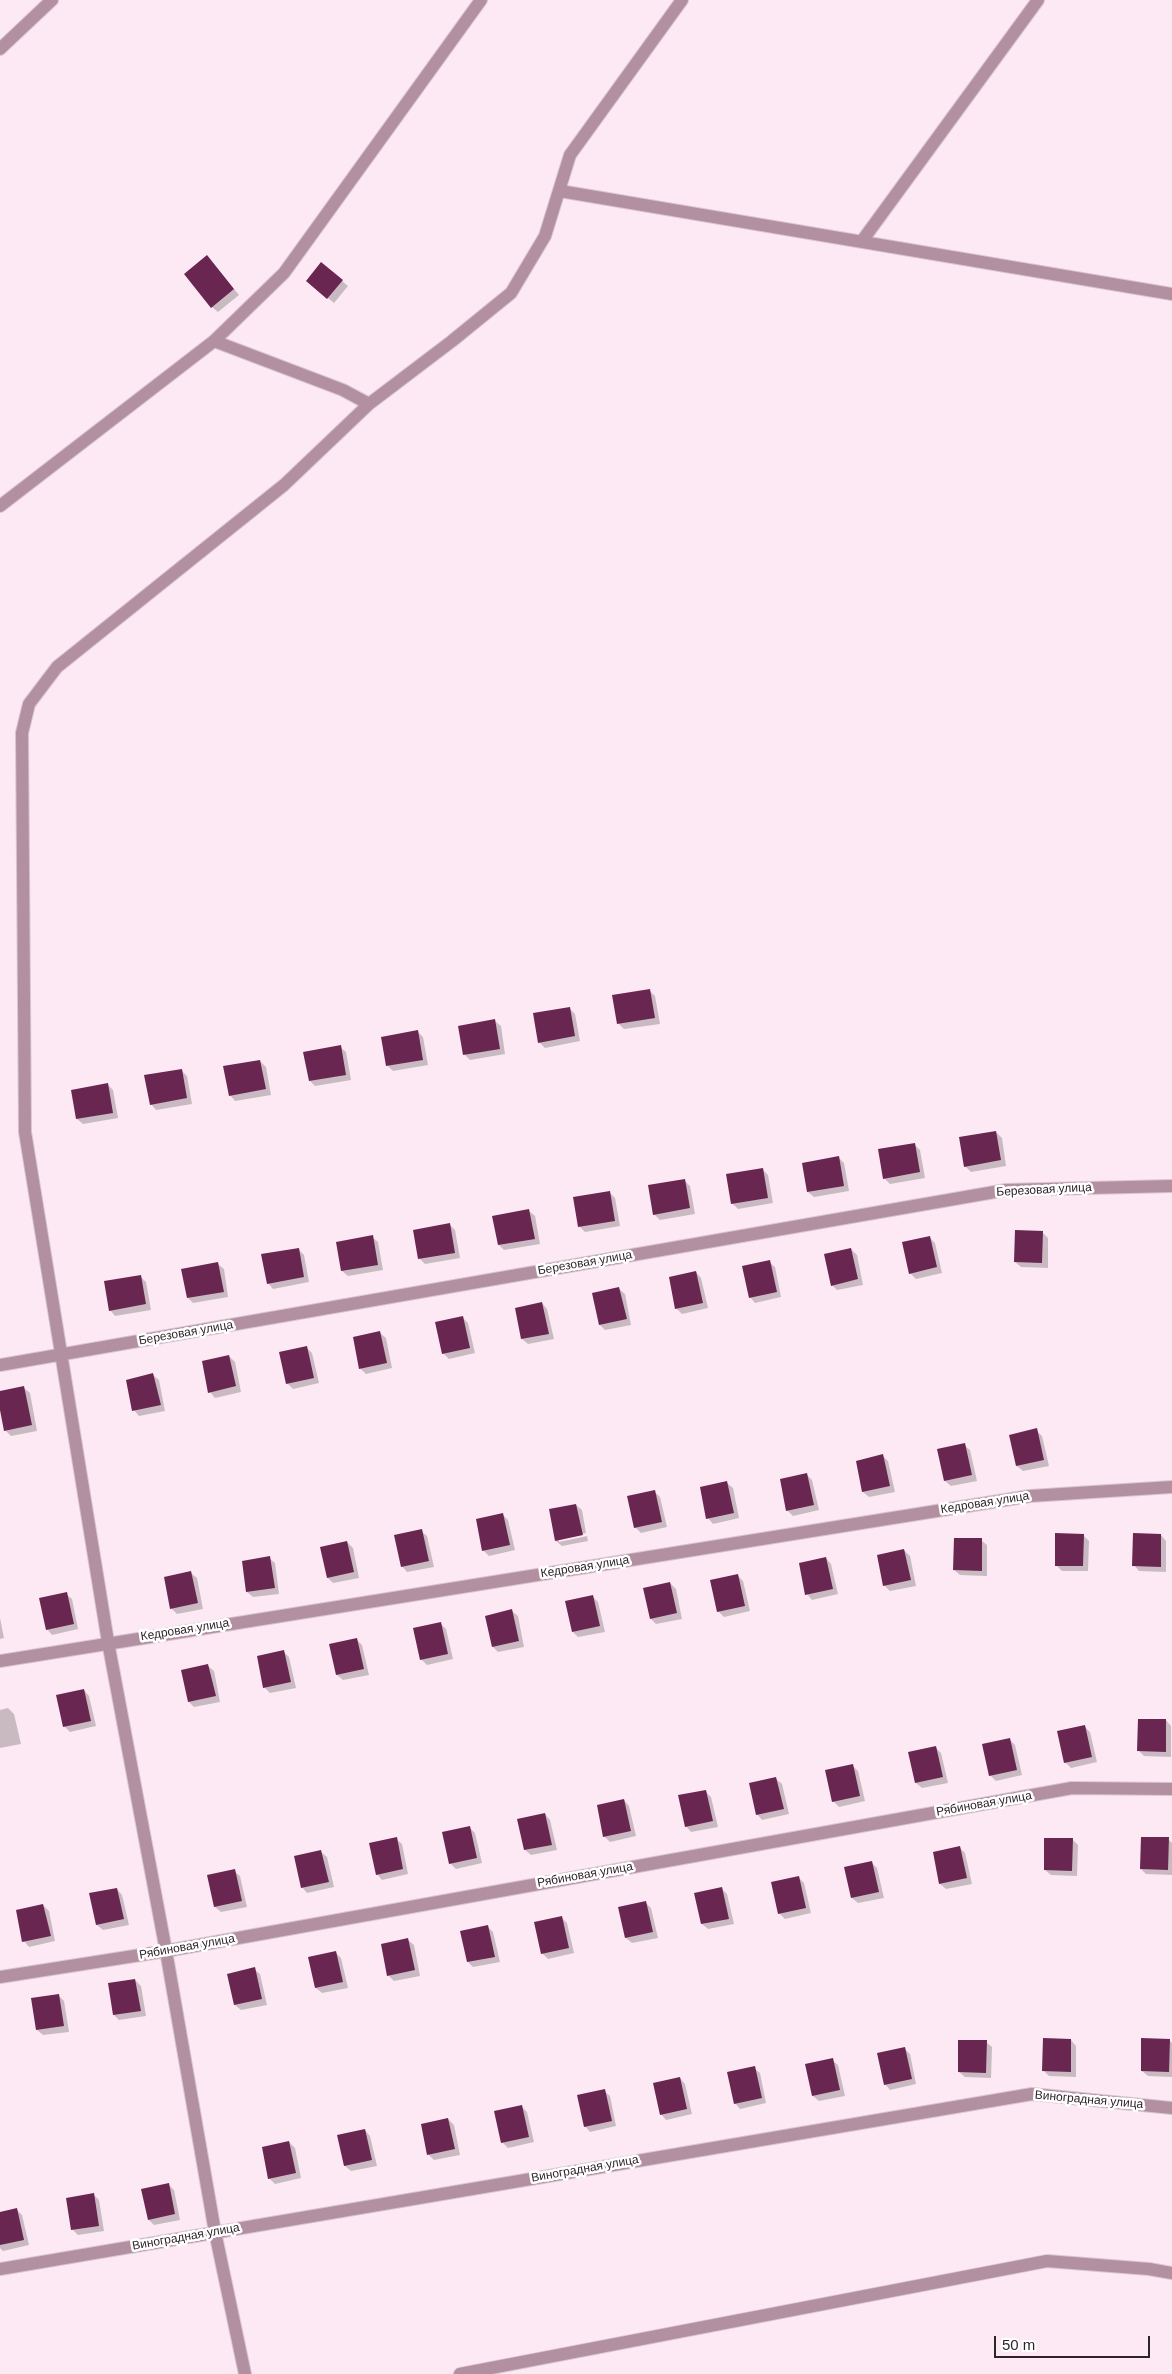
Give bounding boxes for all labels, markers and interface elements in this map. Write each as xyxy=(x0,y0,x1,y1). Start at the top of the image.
street label: Березовая улица xyxy=(996,1180,1092,1200)
street label: Березовая улица xyxy=(537,1248,633,1278)
street label: Березовая улица xyxy=(138,1318,234,1348)
street label: Кедровая улица xyxy=(940,1489,1030,1517)
street label: Кедровая улица xyxy=(540,1553,630,1581)
street label: Кедровая улица xyxy=(140,1616,230,1644)
street label: Рябиновая улица xyxy=(935,1789,1033,1819)
street label: Рябиновая улица xyxy=(536,1860,634,1890)
street label: Рябиновая улица xyxy=(138,1932,236,1962)
street label: Виноградная улица xyxy=(1034,2088,1144,2112)
street label: Виноградная улица xyxy=(530,2152,640,2186)
street label: Виноградная улица xyxy=(131,2220,241,2254)
scale bar xyxy=(997,2326,1153,2358)
text: 50 m xyxy=(1002,2336,1035,2353)

